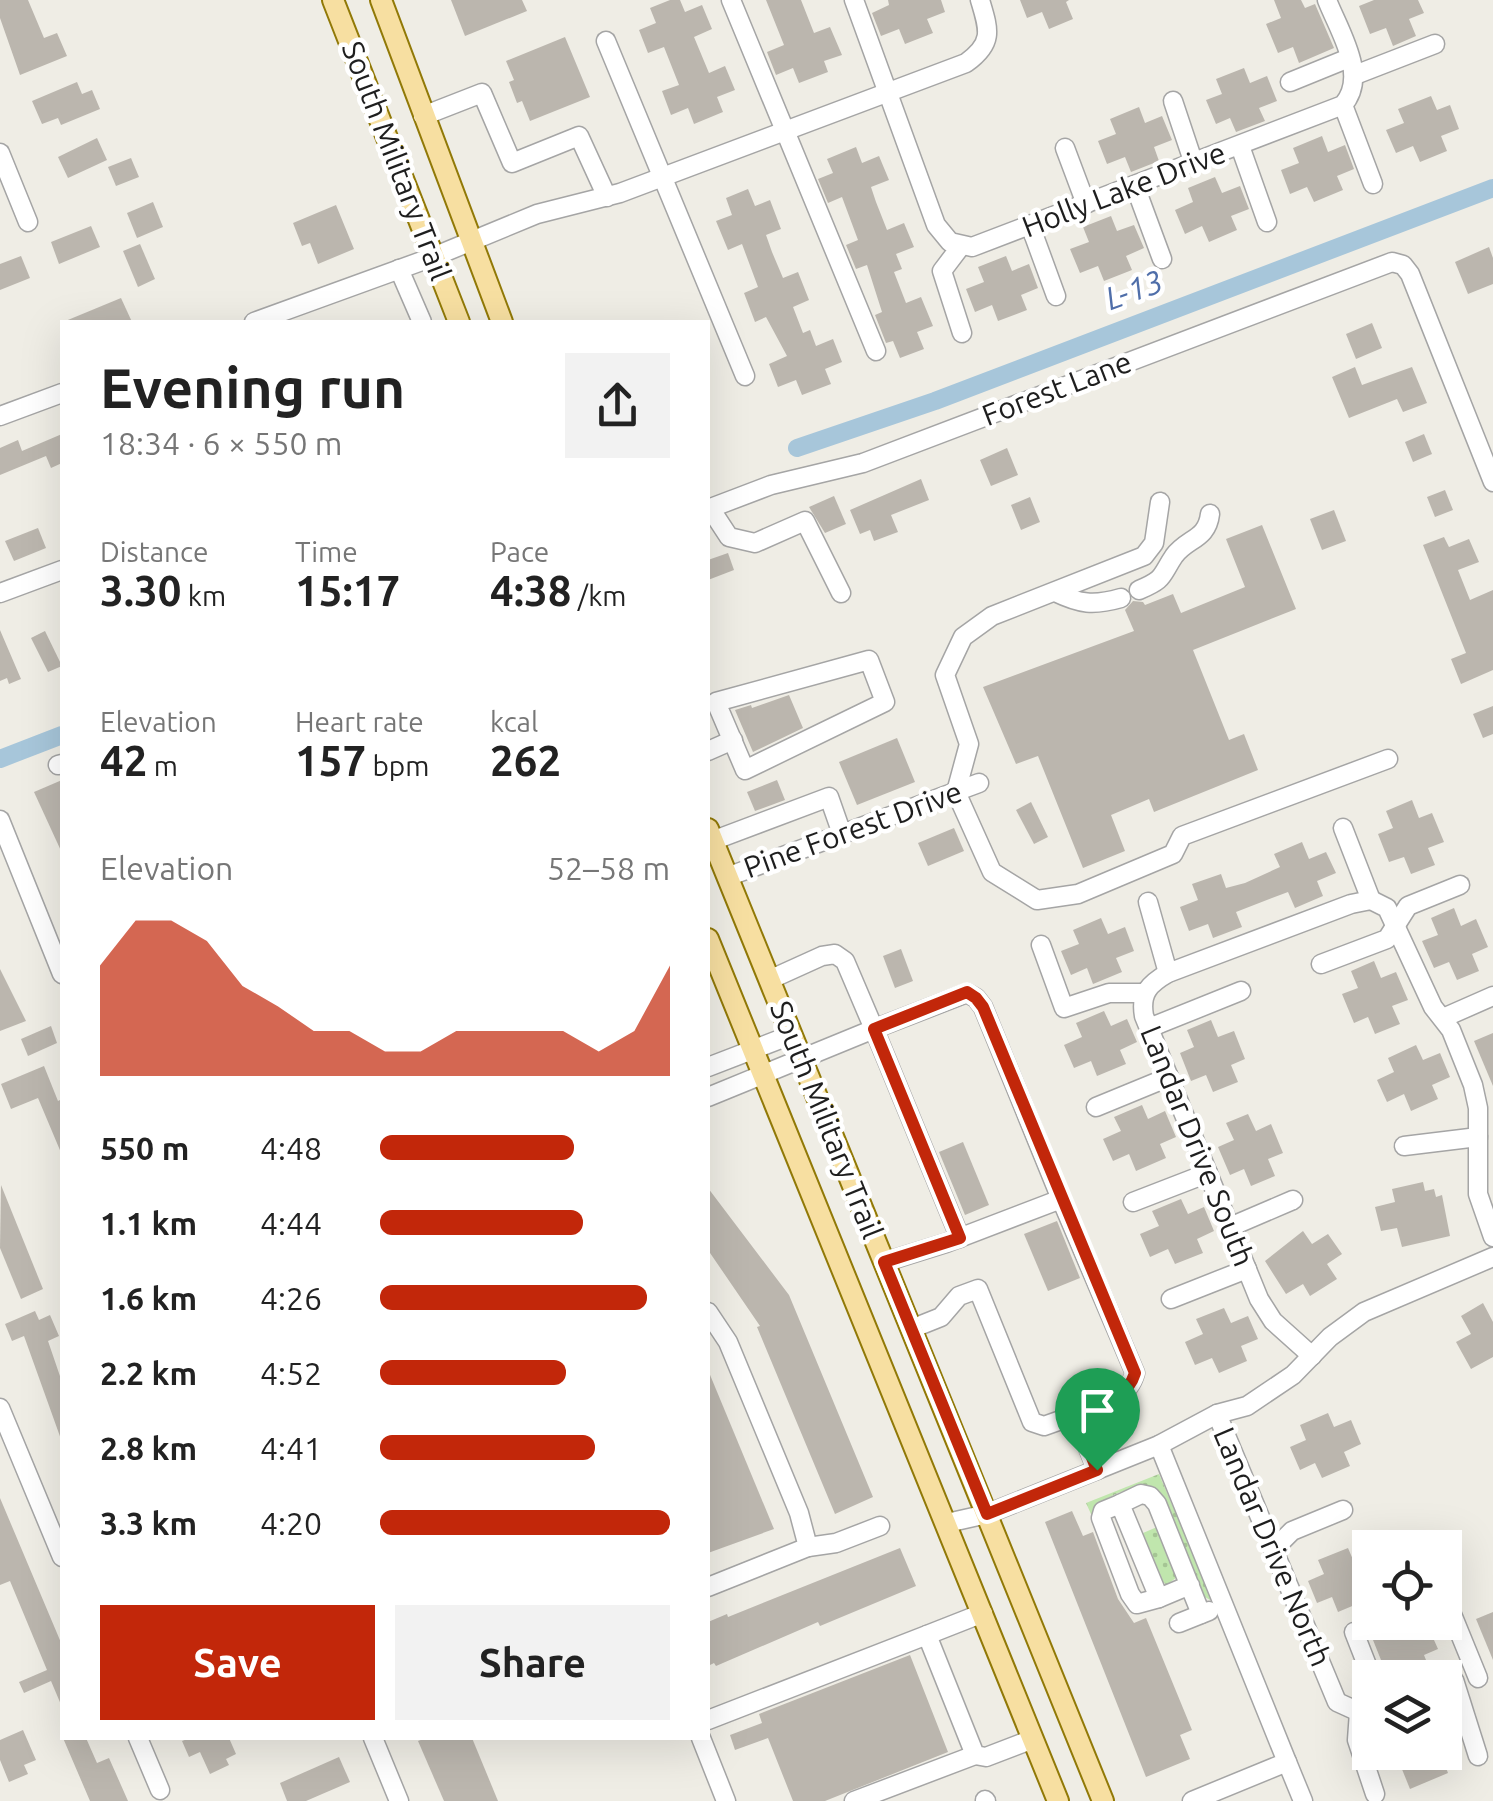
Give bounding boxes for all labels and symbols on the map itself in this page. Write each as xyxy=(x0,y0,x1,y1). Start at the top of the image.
street label: South Military Trail xyxy=(336,37,458,285)
street label: Holly Lake Drive xyxy=(1017,135,1230,243)
water label: L-13 xyxy=(1100,262,1167,316)
street label: Forest Lane xyxy=(977,344,1136,432)
street label: Pine Forest Drive xyxy=(739,774,966,884)
street label: South Military Trail xyxy=(764,996,890,1243)
street label: Landar Drive South xyxy=(1134,1020,1262,1271)
pin xyxy=(1055,1368,1140,1471)
street label: Landar Drive North xyxy=(1207,1422,1339,1671)

